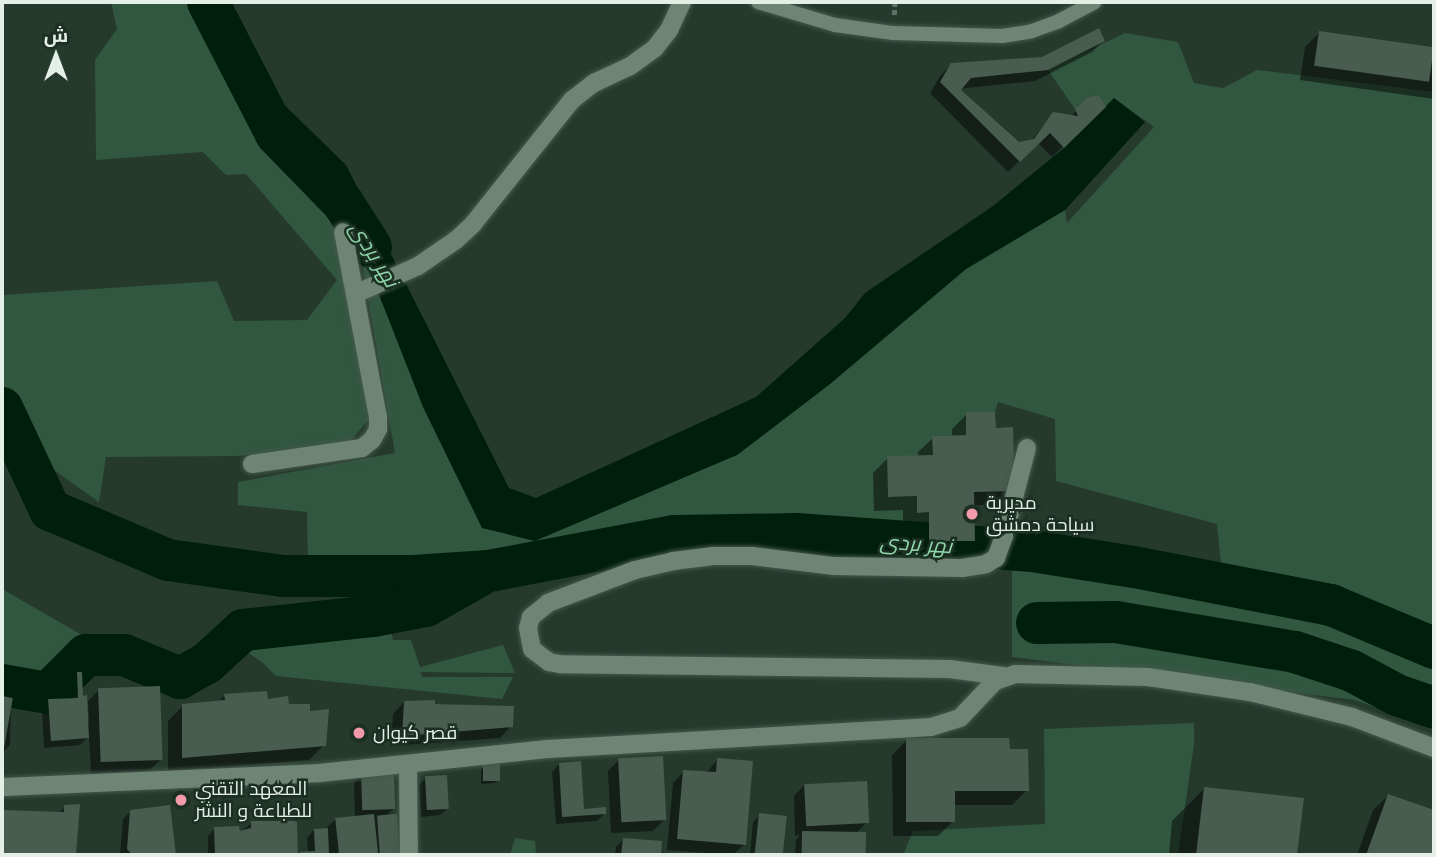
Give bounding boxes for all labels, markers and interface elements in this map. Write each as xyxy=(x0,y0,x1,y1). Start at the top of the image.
north arrow xyxy=(21,21,91,91)
text: ش xyxy=(44,23,68,47)
water label: نهر بردى xyxy=(345,217,405,291)
place label: مديرية سياحة دمشق xyxy=(986,492,1094,536)
marker: مديرية سياحة دمشق xyxy=(964,506,980,522)
water label: نهر بردى xyxy=(879,528,953,558)
place label: قصر كيوان xyxy=(373,722,457,744)
marker: قصر كيوان xyxy=(351,725,367,741)
place label: المعهد التقني للطباعة و النشر xyxy=(195,778,312,822)
marker: المعهد التقني للطباعة و النشر xyxy=(173,792,189,808)

